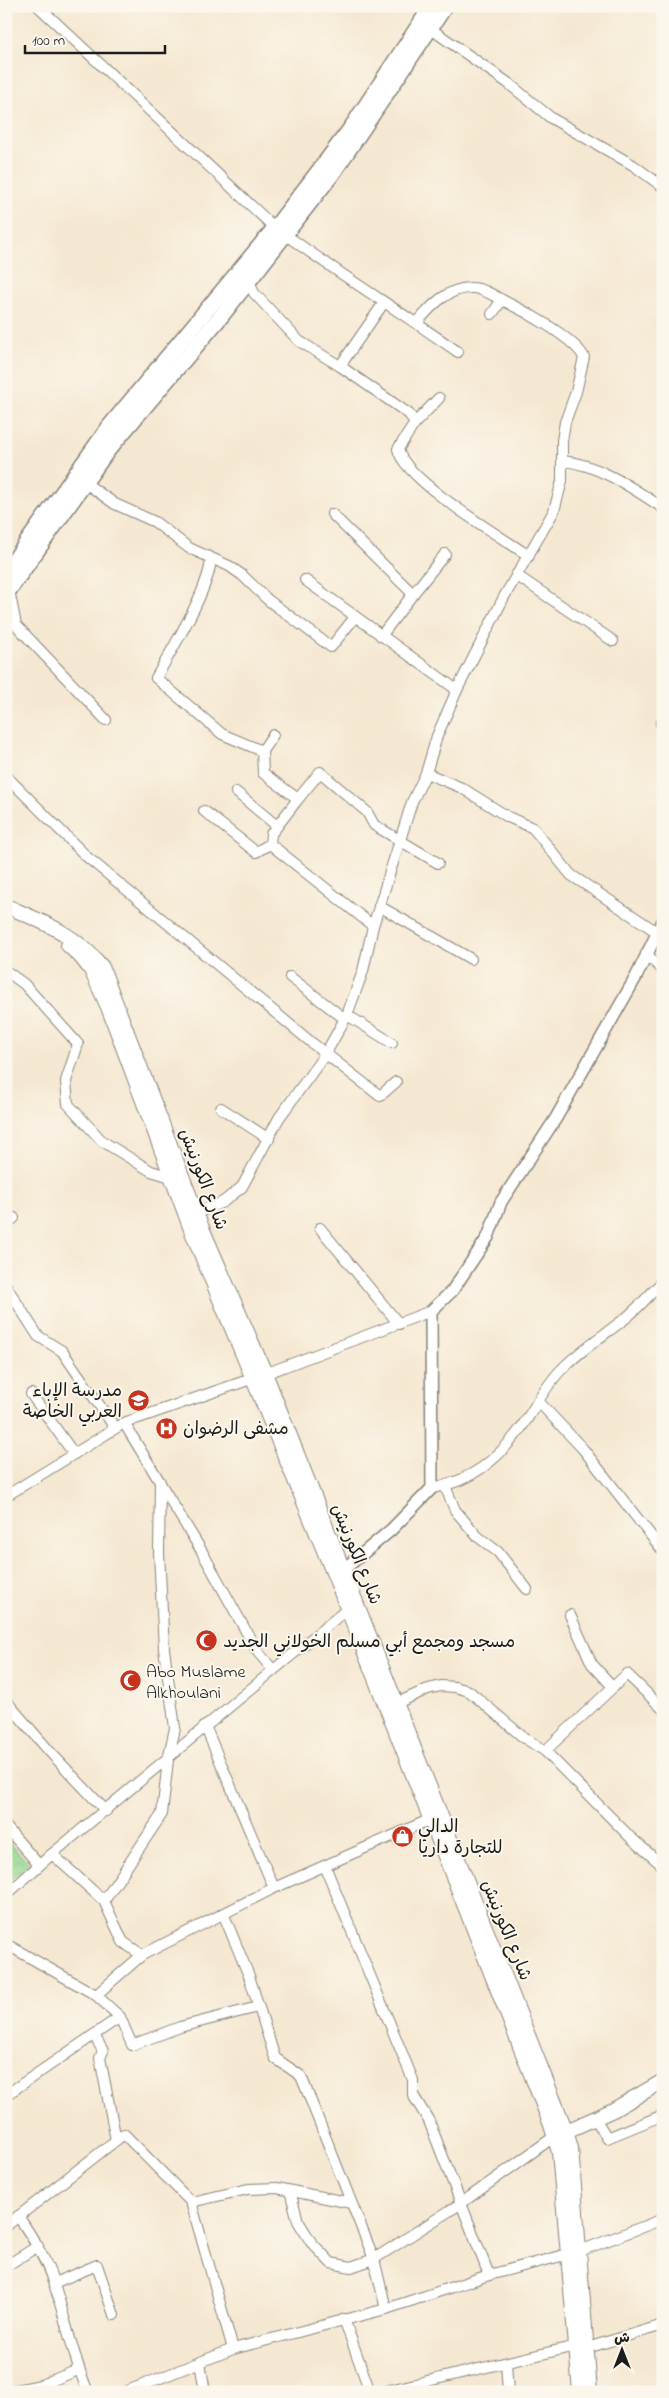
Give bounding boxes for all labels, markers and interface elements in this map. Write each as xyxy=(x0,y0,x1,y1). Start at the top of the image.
scale bar xyxy=(25,22,165,54)
text: 100 m xyxy=(32,30,65,52)
street label: شارع الكورنيش xyxy=(171,1125,233,1234)
place label: مدرسة الإباء العربي الخاصة xyxy=(23,1379,122,1427)
school or university icon: مدرسة الإباء العربي الخاصة xyxy=(126,1388,150,1412)
hospital icon: مشفى الرضوان xyxy=(155,1416,179,1440)
place label: مشفى الرضوان xyxy=(183,1417,289,1443)
street label: شارع الكورنيش xyxy=(323,1500,387,1609)
mosque icon: مسجد ومجمع أبي مسلم الخولاني الجديد xyxy=(195,1629,219,1653)
place label: مسجد ومجمع أبي مسلم الخولاني الجديد xyxy=(223,1630,515,1657)
place label: Abo Muslame Alkhoulani xyxy=(146,1660,246,1707)
mosque icon: Abo Muslame Alkhoulani xyxy=(118,1669,142,1693)
place label: الدالي للتجارة داريا xyxy=(418,1815,502,1862)
shop icon: الدالي للتجارة داريا xyxy=(390,1824,414,1848)
street label: شارع الكورنيش xyxy=(473,1876,537,1985)
north arrow xyxy=(596,2326,646,2376)
text: ش xyxy=(614,2328,630,2349)

